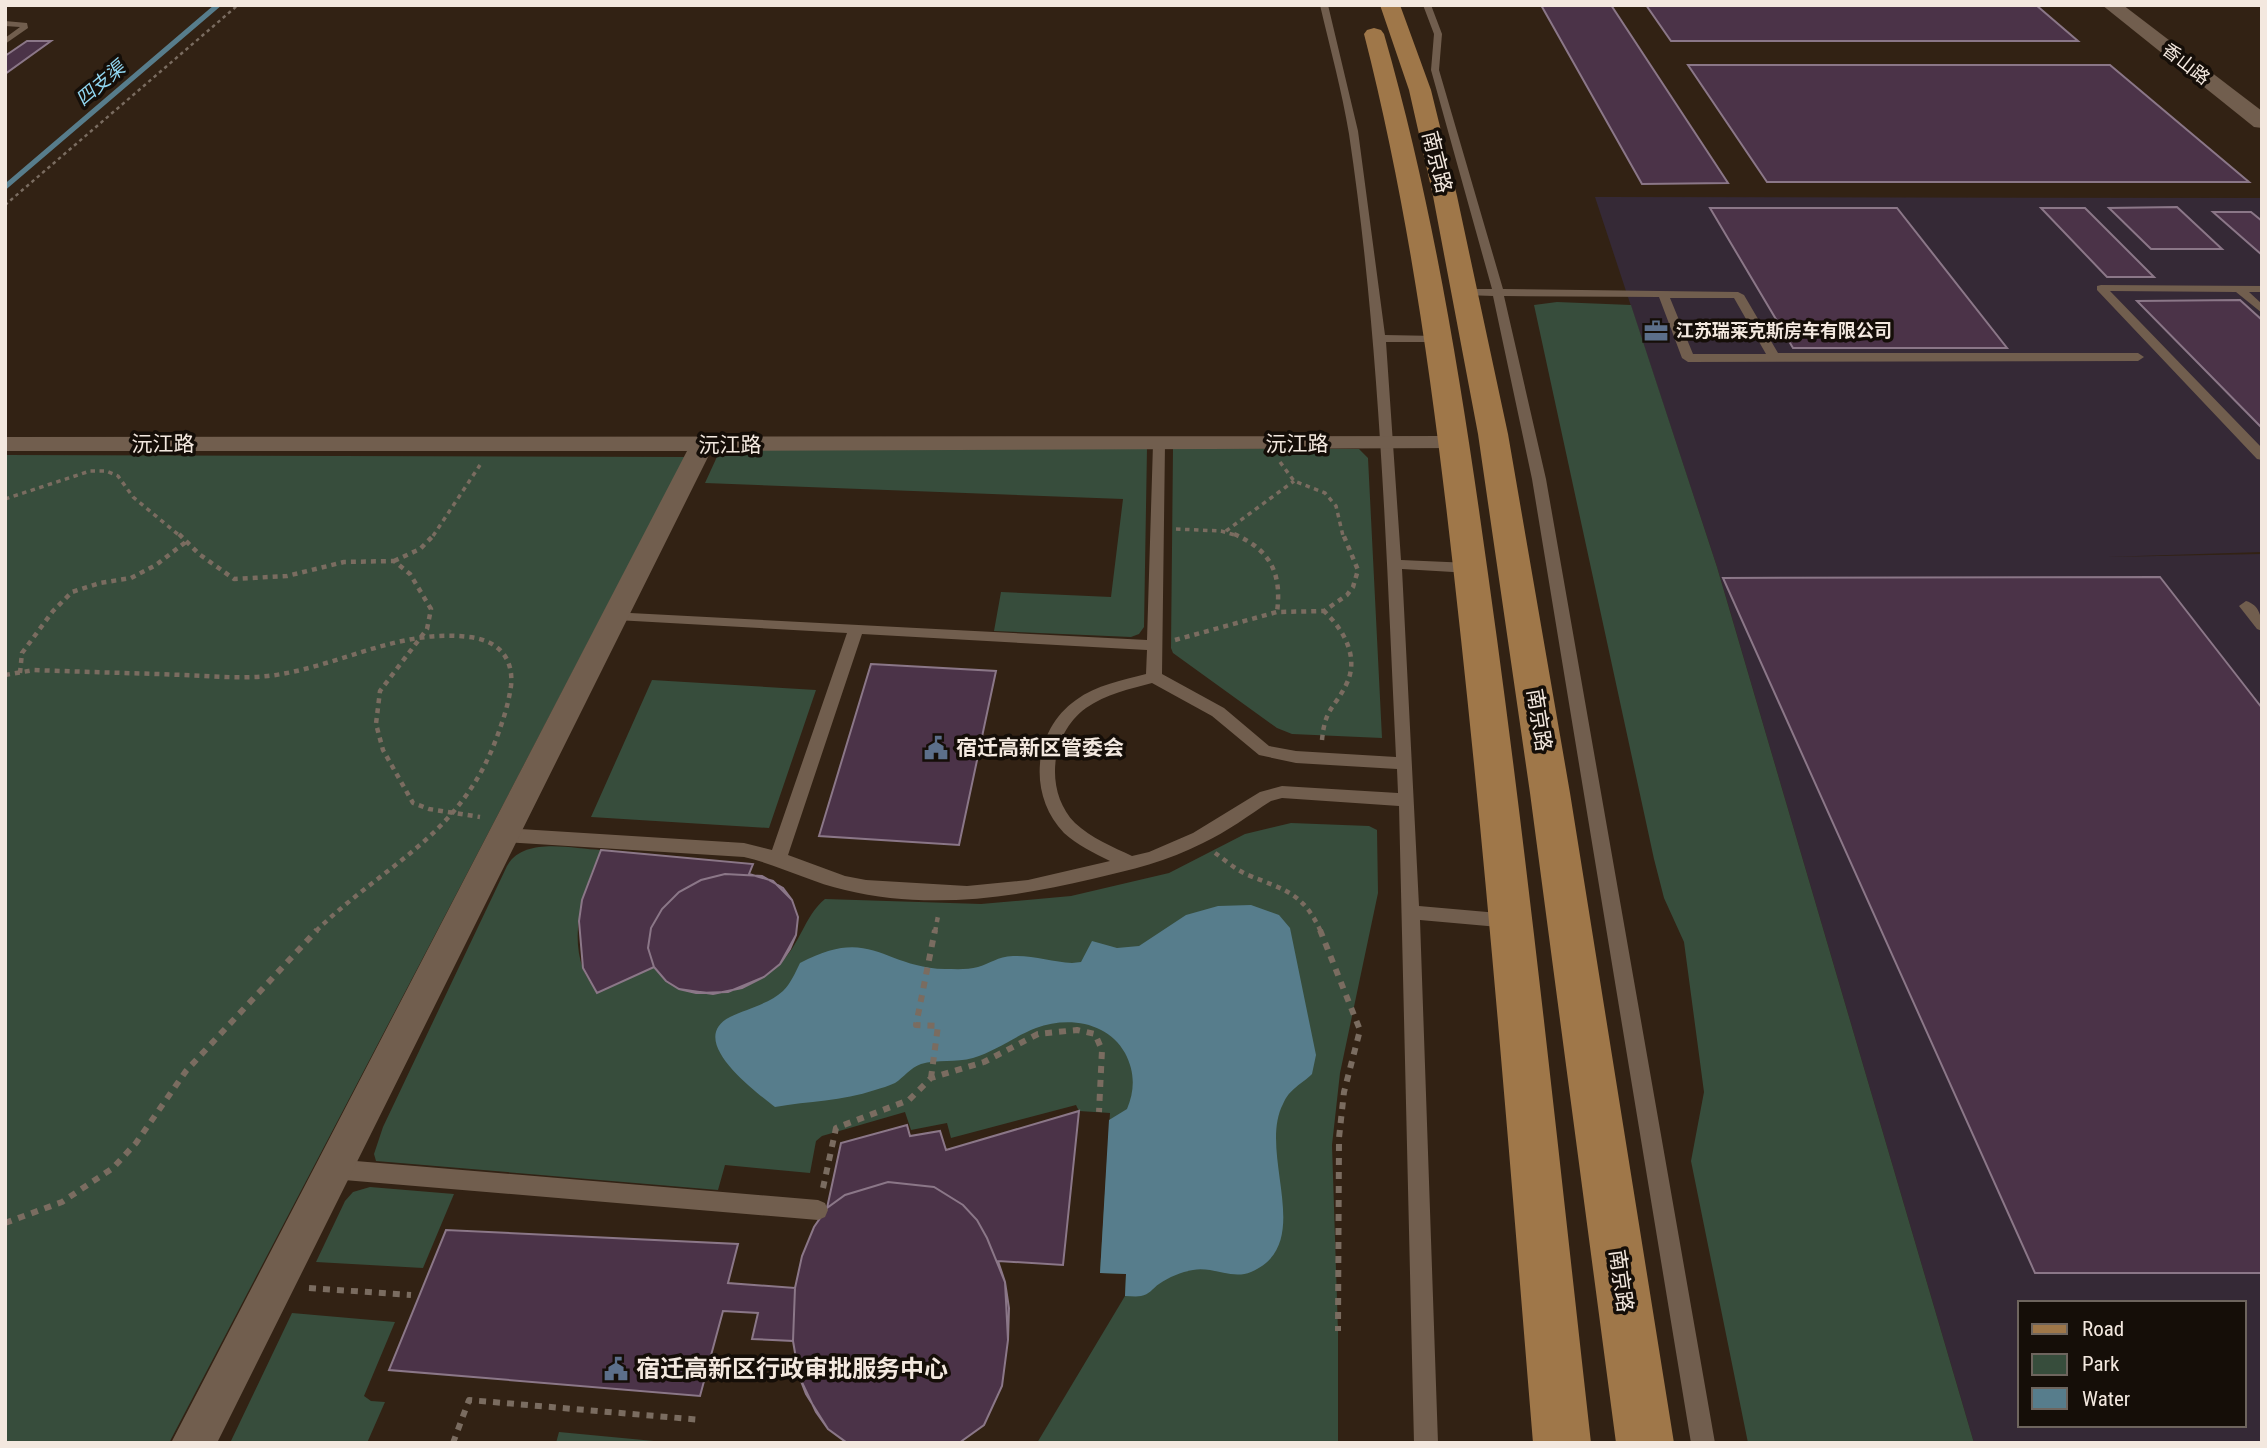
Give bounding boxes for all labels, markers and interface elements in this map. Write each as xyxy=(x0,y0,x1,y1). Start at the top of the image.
street label: 香山路 xyxy=(2159,39,2214,89)
water label: 四支渠 xyxy=(71,54,132,111)
street label: 南京路 xyxy=(1418,129,1456,195)
office icon: 江苏瑞莱克斯房车有限公司 xyxy=(1642,317,1670,345)
place label: 江苏瑞莱克斯房车有限公司 xyxy=(1676,320,1892,341)
street label: 沅江路 xyxy=(132,432,195,456)
street label: 沅江路 xyxy=(1266,432,1329,456)
street label: 沅江路 xyxy=(699,433,762,457)
street label: 南京路 xyxy=(1522,687,1556,753)
public building icon: 宿迁高新区管委会 xyxy=(922,734,950,762)
place label: 宿迁高新区管委会 xyxy=(956,736,1124,760)
street label: 南京路 xyxy=(1605,1248,1637,1314)
legend xyxy=(2018,1301,2246,1427)
text: Road xyxy=(2082,1317,2124,1341)
text: Park xyxy=(2082,1352,2120,1376)
public building icon: 宿迁高新区行政审批服务中心 xyxy=(602,1355,630,1383)
place label: 宿迁高新区行政审批服务中心 xyxy=(636,1355,948,1383)
text: Water xyxy=(2082,1387,2130,1411)

